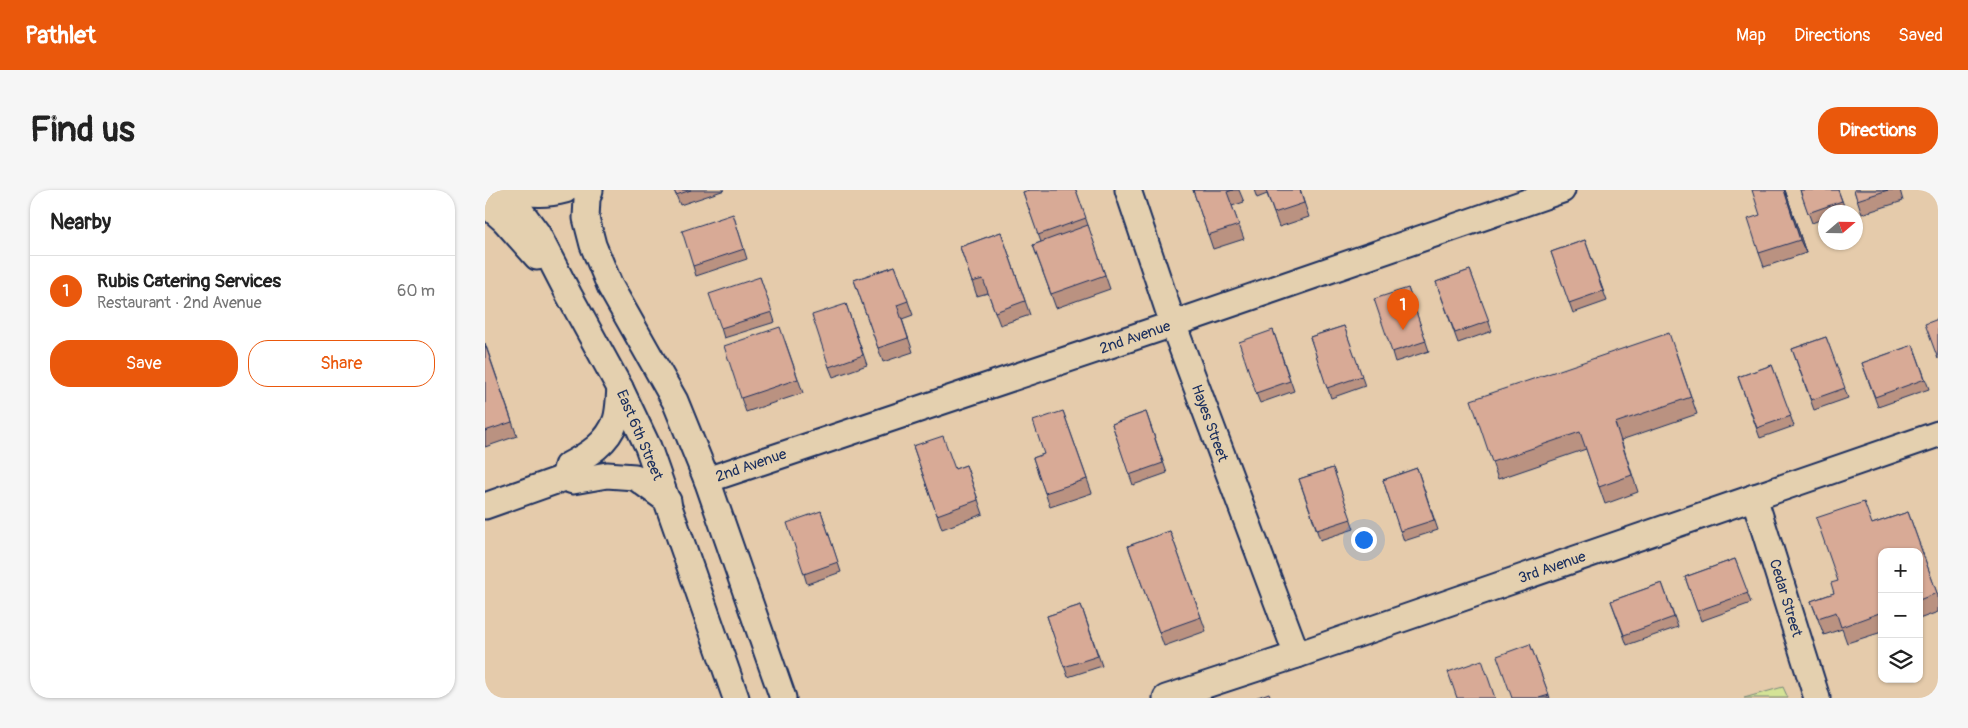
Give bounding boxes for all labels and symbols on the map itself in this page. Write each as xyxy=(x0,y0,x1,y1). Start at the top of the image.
north arrow xyxy=(1818,205,1863,250)
pin: 1 xyxy=(1387,289,1419,330)
street label: 2nd Avenue xyxy=(1097,316,1174,358)
street label: Hayes Street xyxy=(1187,382,1233,465)
street label: East 6th Street xyxy=(612,387,668,484)
street label: 2nd Avenue xyxy=(713,444,790,486)
your location xyxy=(1351,527,1377,553)
street label: 3rd Avenue xyxy=(1516,547,1589,588)
street label: Cedar Street xyxy=(1765,557,1807,640)

